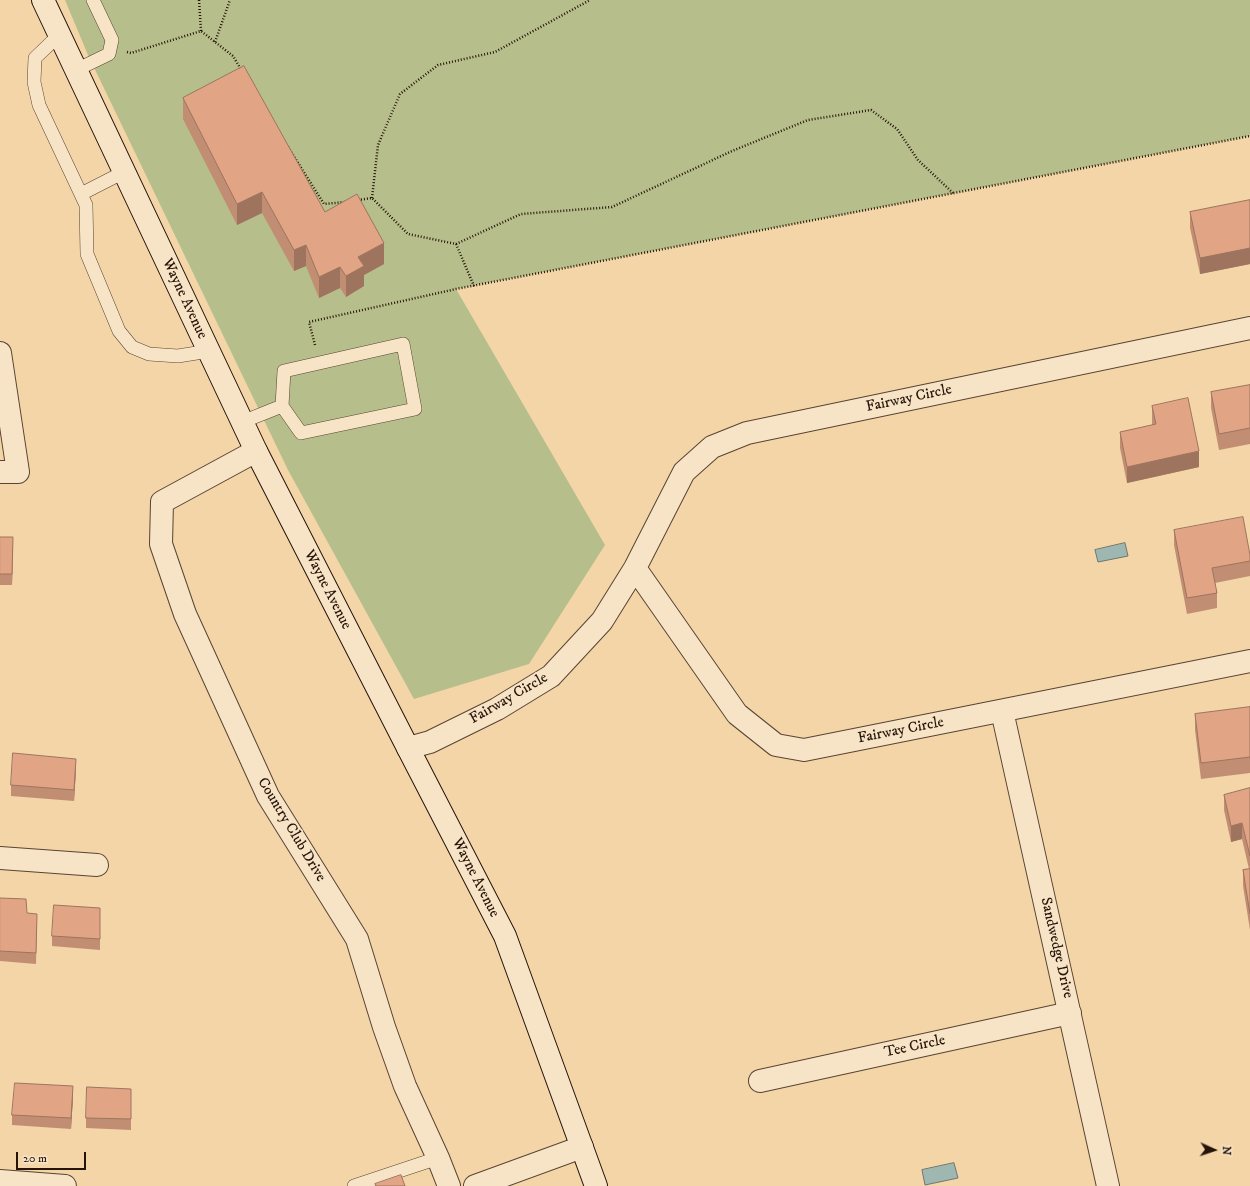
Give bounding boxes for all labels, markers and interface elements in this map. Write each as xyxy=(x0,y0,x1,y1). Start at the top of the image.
street label: Wayne Avenue xyxy=(158,256,210,342)
street label: Fairway Circle xyxy=(864,381,954,417)
street label: Wayne Avenue xyxy=(299,547,355,633)
street label: Fairway Circle xyxy=(467,669,551,729)
street label: Fairway Circle xyxy=(856,714,946,748)
street label: Country Club Drive xyxy=(253,775,329,885)
street label: Wayne Avenue xyxy=(447,835,503,921)
street label: Sandwedge Drive xyxy=(1036,896,1076,1000)
street label: Tee Circle xyxy=(883,1032,947,1062)
north arrow xyxy=(1194,1130,1234,1170)
scale bar xyxy=(18,1144,88,1170)
text: N xyxy=(1219,1146,1233,1156)
text: 20 m xyxy=(23,1151,47,1166)

